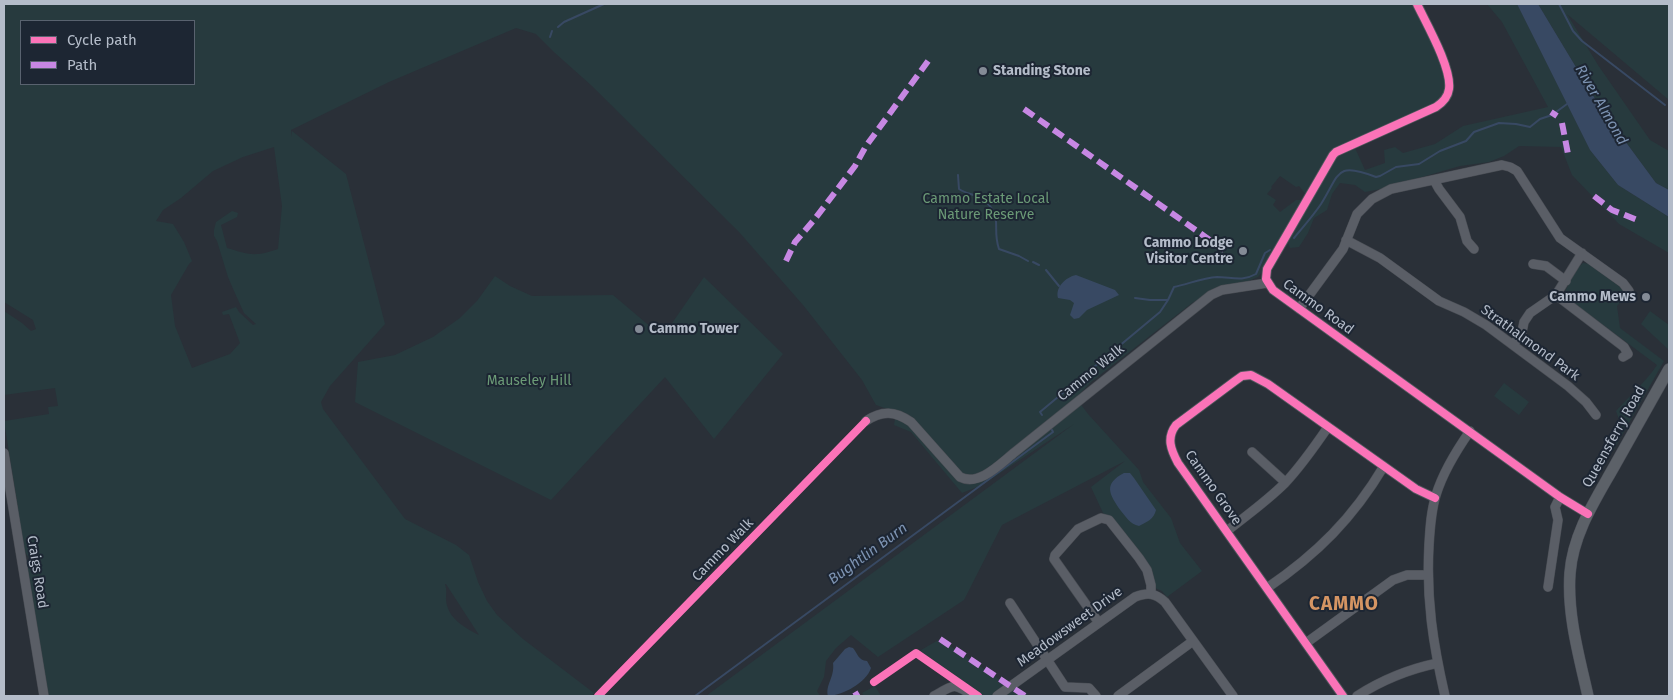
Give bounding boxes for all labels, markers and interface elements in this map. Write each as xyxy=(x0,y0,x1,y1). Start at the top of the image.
legend xyxy=(20,20,195,85)
text: Cycle path xyxy=(67,31,137,49)
text: Path xyxy=(67,56,97,74)
water label: River Almond xyxy=(1571,62,1631,148)
place label: Standing Stone xyxy=(993,63,1091,79)
marker: Standing Stone xyxy=(977,65,989,77)
park label: Cammo Estate Local Nature Reserve xyxy=(923,191,1049,223)
place label: Cammo Lodge Visitor Centre xyxy=(1144,235,1233,268)
marker: Cammo Lodge Visitor Centre xyxy=(1237,245,1249,257)
street label: Cammo Road xyxy=(1279,276,1357,338)
place label: Cammo Mews xyxy=(1549,289,1636,305)
marker: Cammo Mews xyxy=(1640,291,1652,303)
street label: Strathalmond Park xyxy=(1477,302,1583,384)
place label: Cammo Tower xyxy=(649,321,739,337)
marker: Cammo Tower xyxy=(633,323,645,335)
street label: Cammo Walk xyxy=(1054,341,1128,405)
park label: Mauseley Hill xyxy=(487,373,571,389)
street label: Queensferry Road xyxy=(1579,383,1649,491)
street label: Cammo Grove xyxy=(1181,447,1245,529)
street label: Cammo Walk xyxy=(689,515,757,585)
water label: Bughtlin Burn xyxy=(825,519,911,589)
street label: Craigs Road xyxy=(23,534,51,610)
street label: Meadowsweet Drive xyxy=(1014,583,1126,671)
district label: CAMMO xyxy=(1308,594,1380,616)

